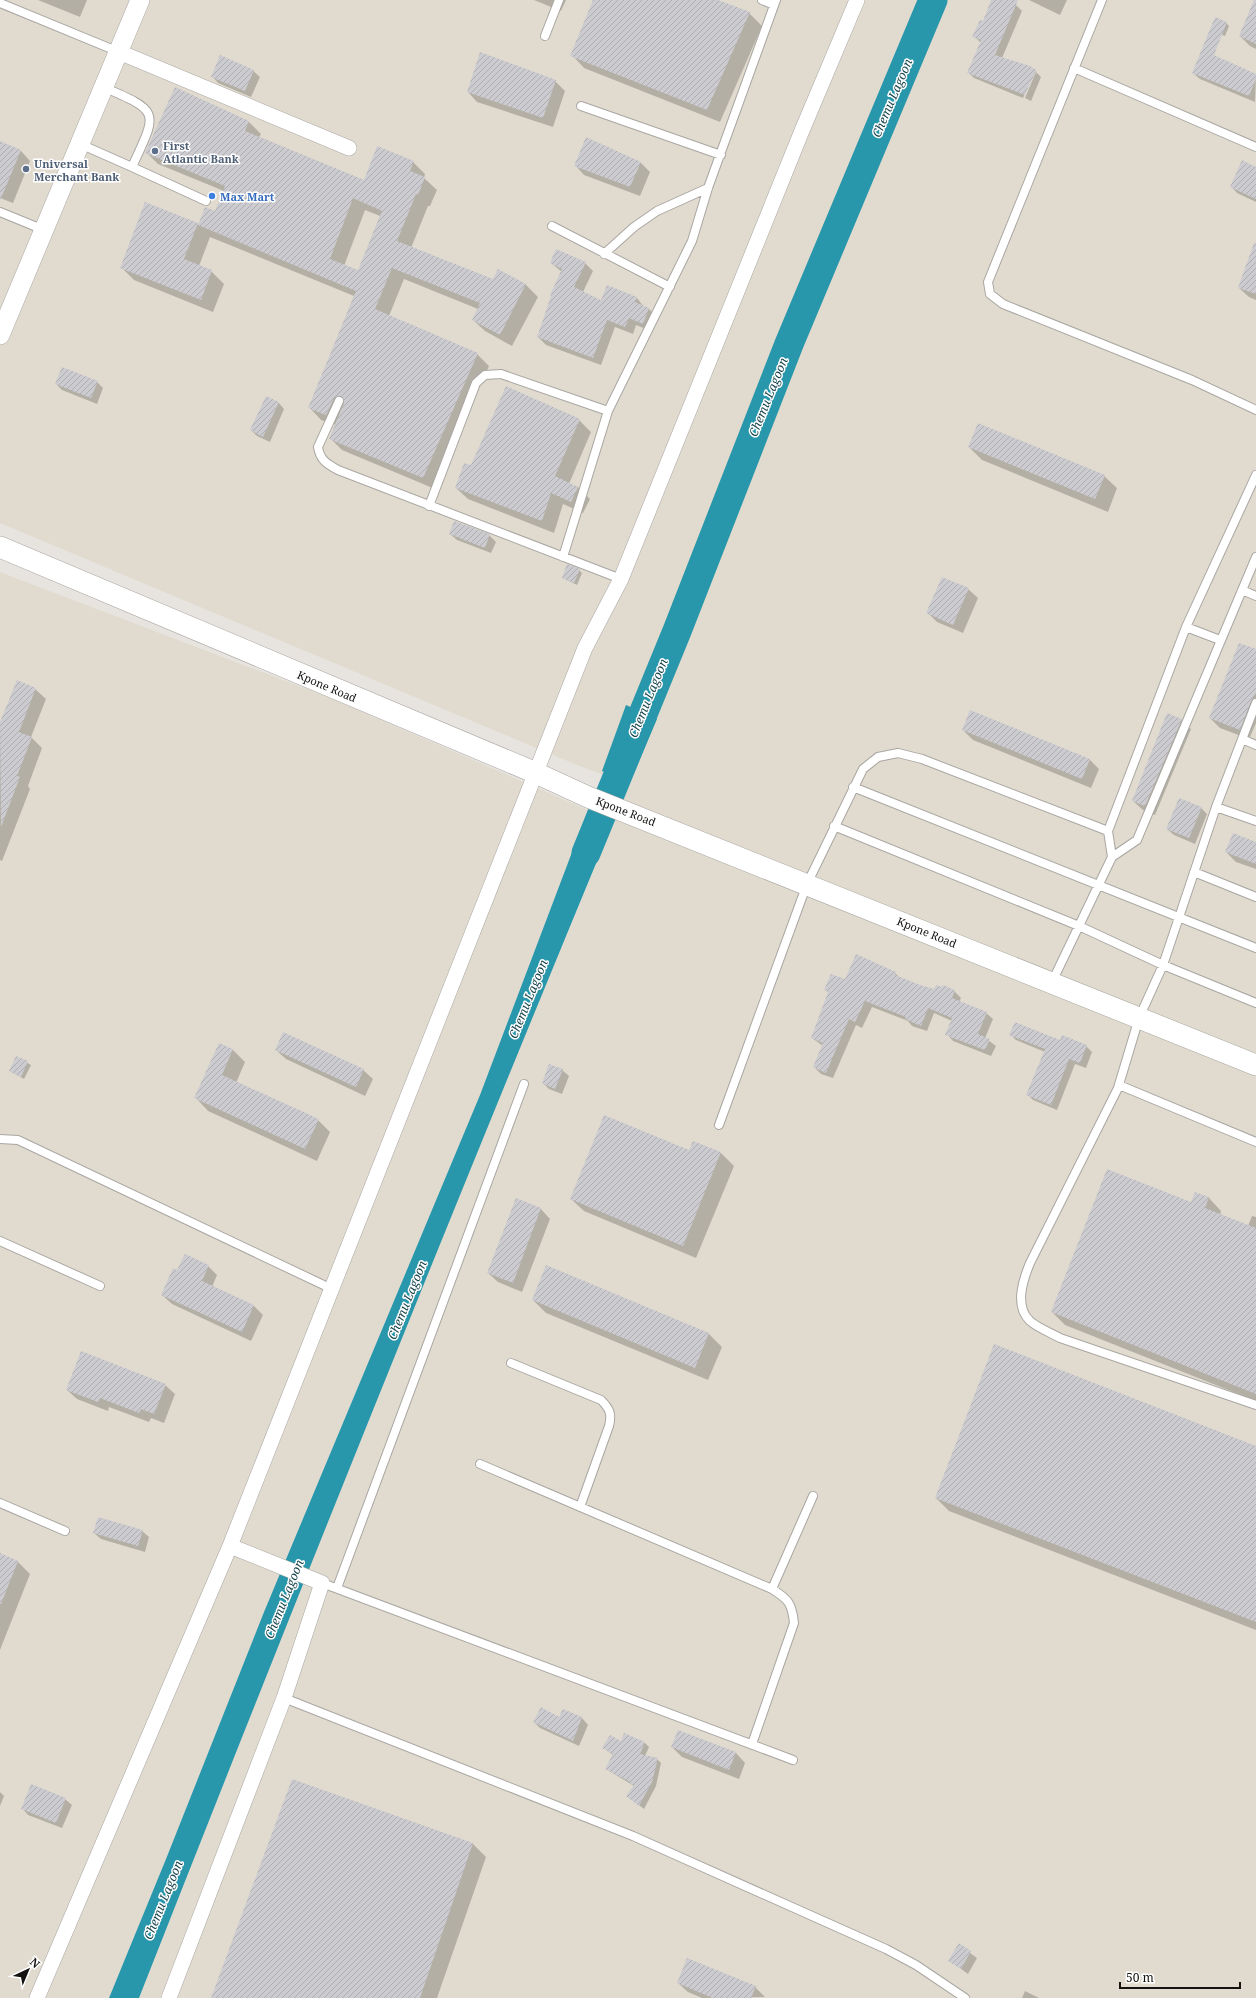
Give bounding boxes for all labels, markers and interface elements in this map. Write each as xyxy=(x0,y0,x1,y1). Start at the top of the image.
water label: Chemu Lagoon xyxy=(868,56,916,140)
place label: First Atlantic Bank xyxy=(163,138,239,166)
marker: First Atlantic Bank xyxy=(150,146,160,156)
place label: Universal Merchant Bank xyxy=(34,156,119,184)
marker: Universal Merchant Bank xyxy=(21,164,31,174)
place label: Max Mart xyxy=(220,189,275,204)
marker: Max Mart xyxy=(207,191,217,201)
water label: Chemu Lagoon xyxy=(744,355,792,439)
water label: Chemu Lagoon xyxy=(624,656,672,740)
street label: Kpone Road xyxy=(295,667,359,705)
street label: Kpone Road xyxy=(594,793,658,829)
street label: Kpone Road xyxy=(895,913,959,951)
water label: Chemu Lagoon xyxy=(504,957,552,1041)
water label: Chemu Lagoon xyxy=(383,1258,431,1342)
water label: Chemu Lagoon xyxy=(260,1557,308,1641)
water label: Chemu Lagoon xyxy=(139,1858,187,1942)
north arrow xyxy=(8,1950,48,1990)
text: N xyxy=(27,1954,44,1971)
scale bar xyxy=(1120,1964,1240,1990)
text: 50 m xyxy=(1126,1969,1154,1986)

